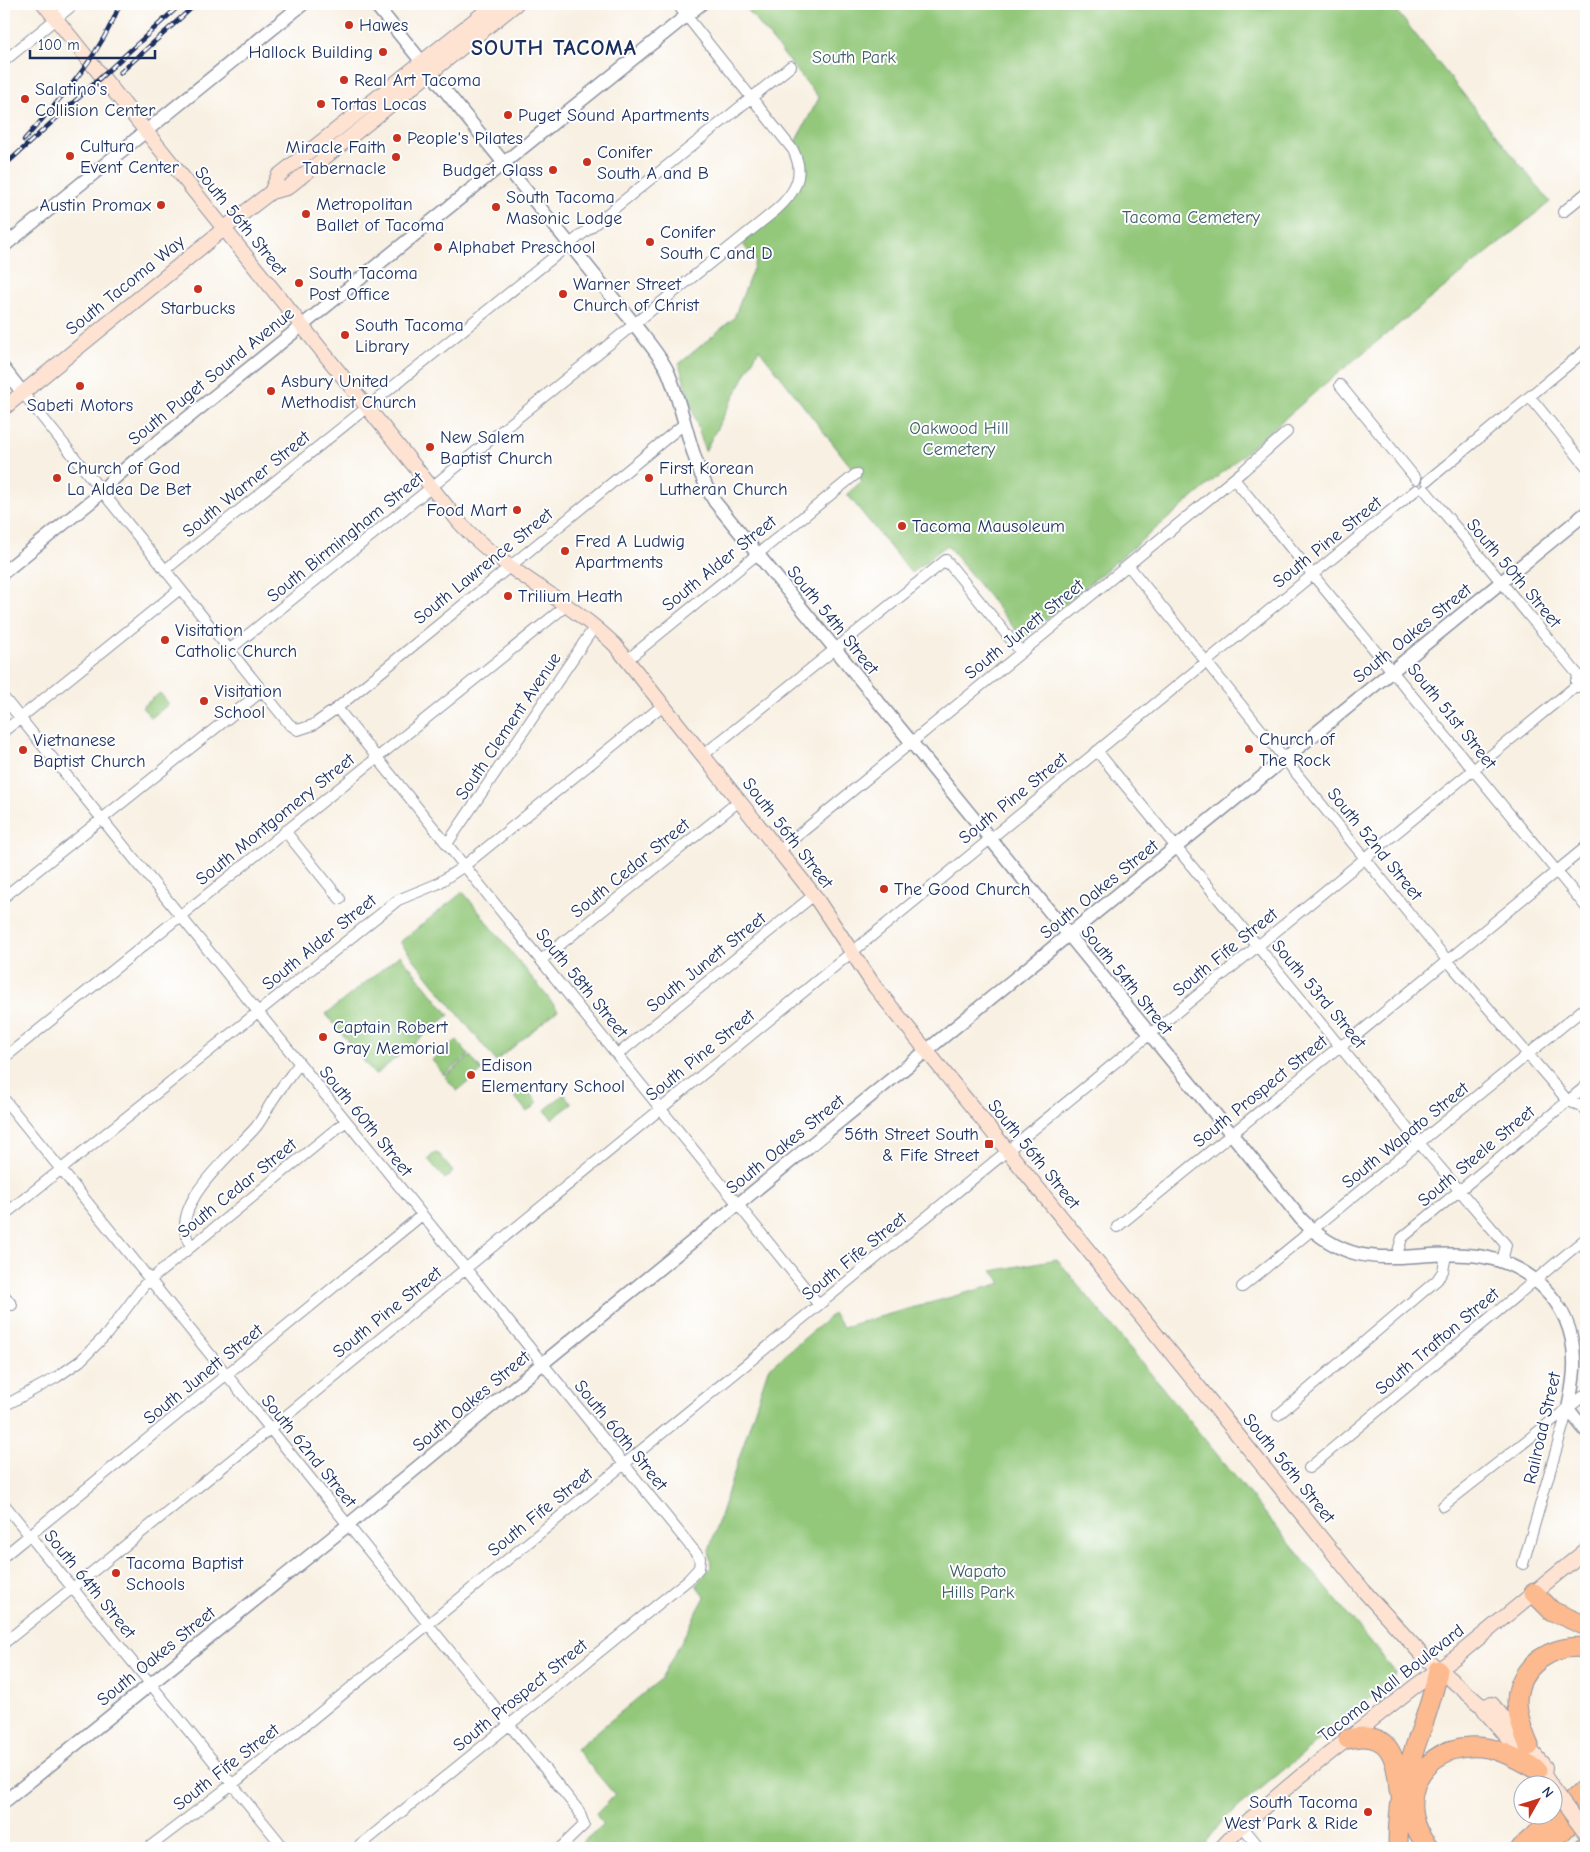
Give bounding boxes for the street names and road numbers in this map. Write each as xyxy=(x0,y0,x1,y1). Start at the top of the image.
street label: South 56th Street xyxy=(190,162,292,281)
street label: South Tacoma Way xyxy=(62,231,190,340)
street label: South Puget Sound Avenue xyxy=(124,303,299,450)
street label: South Warner Street xyxy=(179,426,315,542)
street label: South Birmingham Street xyxy=(263,467,428,607)
street label: South Pine Street xyxy=(1269,492,1387,593)
street label: South Lawrence Street xyxy=(410,503,558,629)
street label: South Alder Street xyxy=(658,510,781,616)
street label: South 50th Street xyxy=(1462,514,1566,633)
street label: South 54th Street xyxy=(782,562,883,680)
street label: South Junett Street xyxy=(960,574,1089,684)
street label: South Oakes Street xyxy=(1349,579,1476,688)
street label: South Clement Avenue xyxy=(451,649,566,804)
street label: South 51st Street xyxy=(1403,659,1501,774)
street label: South Montgomery Street xyxy=(192,748,359,890)
street label: South Pine Street xyxy=(955,748,1073,849)
street label: South 56th Street xyxy=(738,774,838,894)
street label: South 52nd Street xyxy=(1323,784,1427,906)
street label: South Cedar Street xyxy=(567,814,695,923)
street label: South Oakes Street xyxy=(1036,835,1163,944)
street label: South Alder Street xyxy=(258,889,381,995)
street label: South Fife Street xyxy=(1169,903,1283,1001)
street label: South Junett Street xyxy=(642,907,771,1017)
street label: South 54th Street xyxy=(1076,922,1177,1040)
street label: South 58th Street xyxy=(531,924,633,1043)
street label: South 53rd Street xyxy=(1267,936,1371,1054)
street label: South Pine Street xyxy=(642,1005,760,1106)
street label: South Prospect Street xyxy=(1189,1030,1332,1152)
street label: South 60th Street xyxy=(315,1062,417,1181)
street label: South Wapato Street xyxy=(1338,1077,1474,1193)
street label: South Oakes Street xyxy=(722,1090,849,1199)
street label: South 56th Street xyxy=(983,1095,1085,1214)
street label: South Steele Street xyxy=(1414,1101,1540,1211)
street label: South Cedar Street xyxy=(174,1134,302,1243)
street label: South Fife Street xyxy=(798,1207,912,1305)
street label: South Pine Street xyxy=(329,1262,447,1363)
street label: South Trafton Street xyxy=(1371,1283,1504,1399)
street label: South Junett Street xyxy=(139,1319,268,1429)
street label: South Oakes Street xyxy=(409,1346,535,1456)
street label: Railroad Street xyxy=(1519,1369,1566,1486)
street label: South 60th Street xyxy=(570,1376,672,1495)
street label: South 62nd Street xyxy=(257,1391,361,1513)
street label: South 56th Street xyxy=(1238,1409,1340,1528)
street label: South Fife Street xyxy=(484,1463,598,1561)
street label: South 64th Street xyxy=(39,1526,140,1644)
street label: South Oakes Street xyxy=(93,1602,220,1711)
street label: Tacoma Mall Boulevard xyxy=(1314,1620,1468,1747)
street label: South Prospect Street xyxy=(449,1634,592,1756)
street label: South Fife Street xyxy=(169,1719,284,1815)

